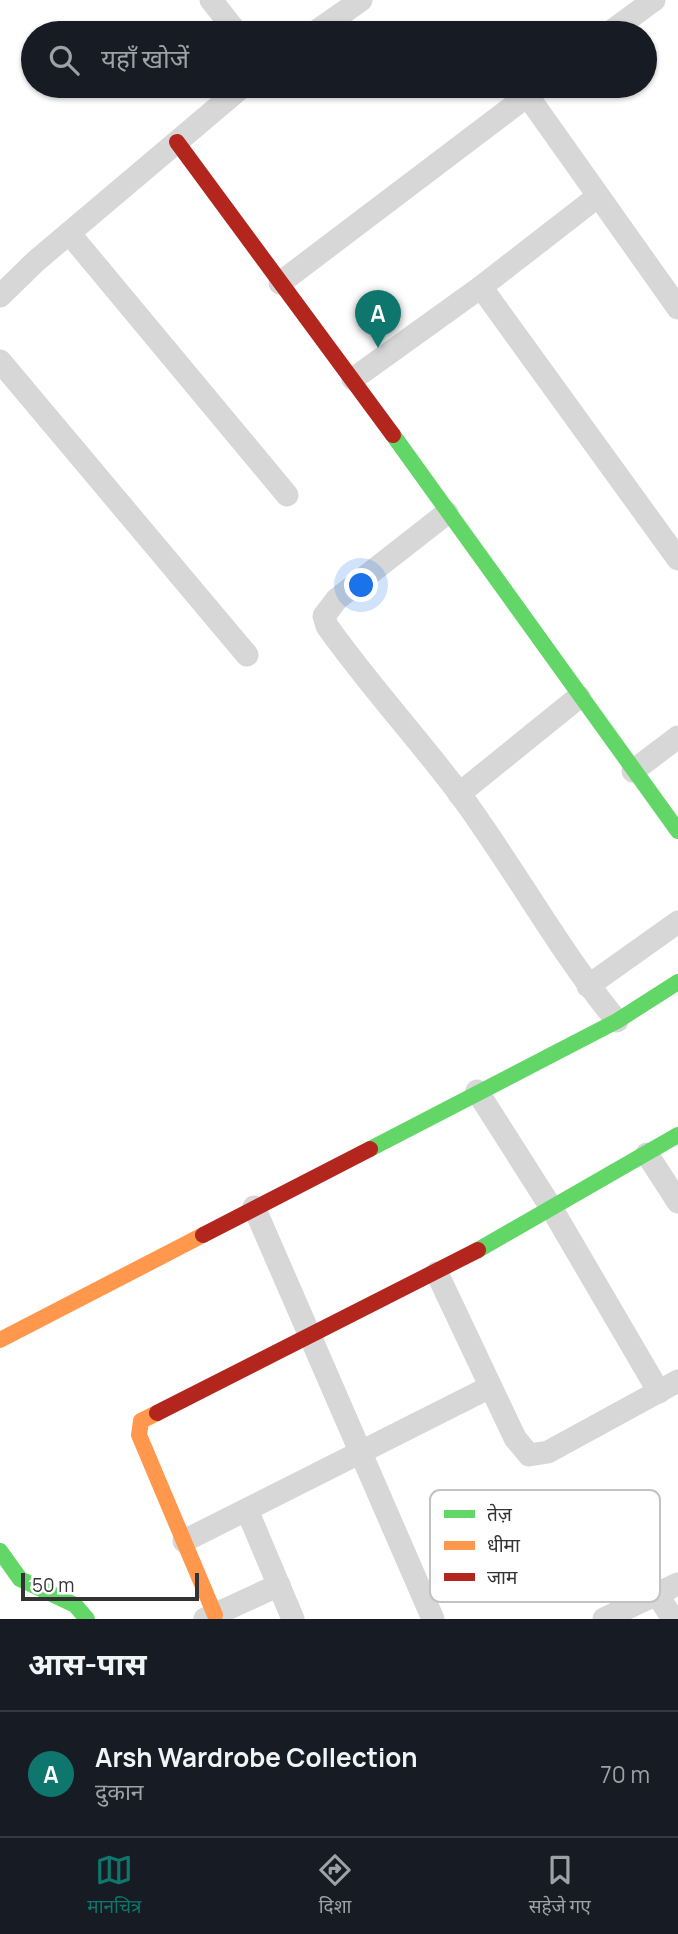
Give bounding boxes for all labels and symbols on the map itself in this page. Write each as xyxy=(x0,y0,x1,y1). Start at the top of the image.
pin: A xyxy=(355,290,401,348)
your location xyxy=(344,568,378,602)
legend xyxy=(430,1490,660,1602)
text: तेज़ xyxy=(487,1501,513,1527)
text: धीमा xyxy=(487,1532,521,1558)
text: जाम xyxy=(487,1564,518,1590)
scale bar xyxy=(21,1570,200,1602)

